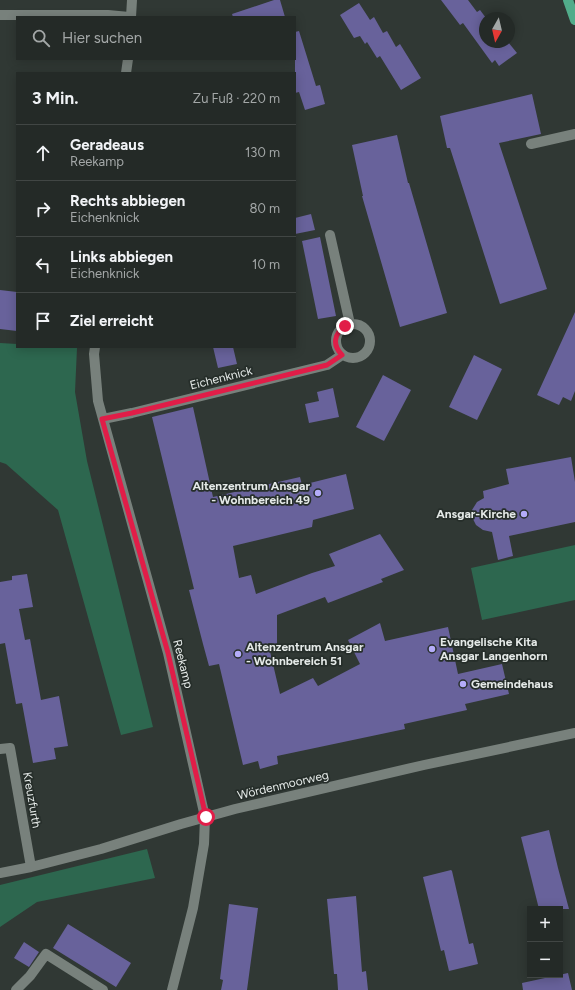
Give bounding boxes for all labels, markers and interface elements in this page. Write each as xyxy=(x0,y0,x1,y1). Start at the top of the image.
north arrow xyxy=(479,12,515,48)
search box xyxy=(16,16,296,60)
icon: search xyxy=(30,27,52,49)
text: Hier suchen xyxy=(62,29,142,47)
text: 3 Min. xyxy=(32,88,78,108)
text: Zu Fuß · 220 m xyxy=(193,91,280,106)
text: Geradeaus xyxy=(70,136,144,154)
icon: ahead xyxy=(32,142,54,164)
text: 130 m xyxy=(245,145,280,160)
text: Reekamp xyxy=(70,154,124,169)
text: Rechts abbiegen xyxy=(70,192,185,210)
icon: right xyxy=(32,198,54,220)
text: 80 m xyxy=(249,201,280,216)
text: Eichenknick xyxy=(70,210,139,225)
text: Links abbiegen xyxy=(70,248,173,266)
icon: left xyxy=(32,254,54,276)
text: 10 m xyxy=(252,257,280,272)
text: Eichenknick xyxy=(70,266,139,281)
icon: arrive xyxy=(32,310,54,332)
text: Ziel erreicht xyxy=(70,312,154,330)
route end xyxy=(336,317,354,335)
street label: Eichenknick xyxy=(188,363,254,393)
place label: Altenzentrum Ansgar - Wohnbereich 49 xyxy=(192,479,310,507)
marker: Altenzentrum Ansgar - Wohnbereich 49 xyxy=(313,488,323,498)
place label: Ansgar-Kirche xyxy=(436,507,516,521)
marker: Ansgar-Kirche xyxy=(519,509,529,519)
place label: Evangelische Kita Ansgar Langenhorn xyxy=(440,635,548,663)
street label: Reekamp xyxy=(170,638,196,690)
place label: Altenzentrum Ansgar - Wohnbereich 51 xyxy=(246,640,364,668)
marker: Evangelische Kita Ansgar Langenhorn xyxy=(427,644,437,654)
marker: Altenzentrum Ansgar - Wohnbereich 51 xyxy=(233,649,243,659)
place label: Gemeindehaus xyxy=(471,677,553,691)
marker: Gemeindehaus xyxy=(458,679,468,689)
street label: Wördenmoorweg xyxy=(236,768,330,802)
street label: Kreuzfurth xyxy=(20,771,44,830)
route start xyxy=(197,808,215,826)
map controls xyxy=(527,906,563,978)
button: + xyxy=(527,906,563,942)
button: − xyxy=(527,942,563,978)

